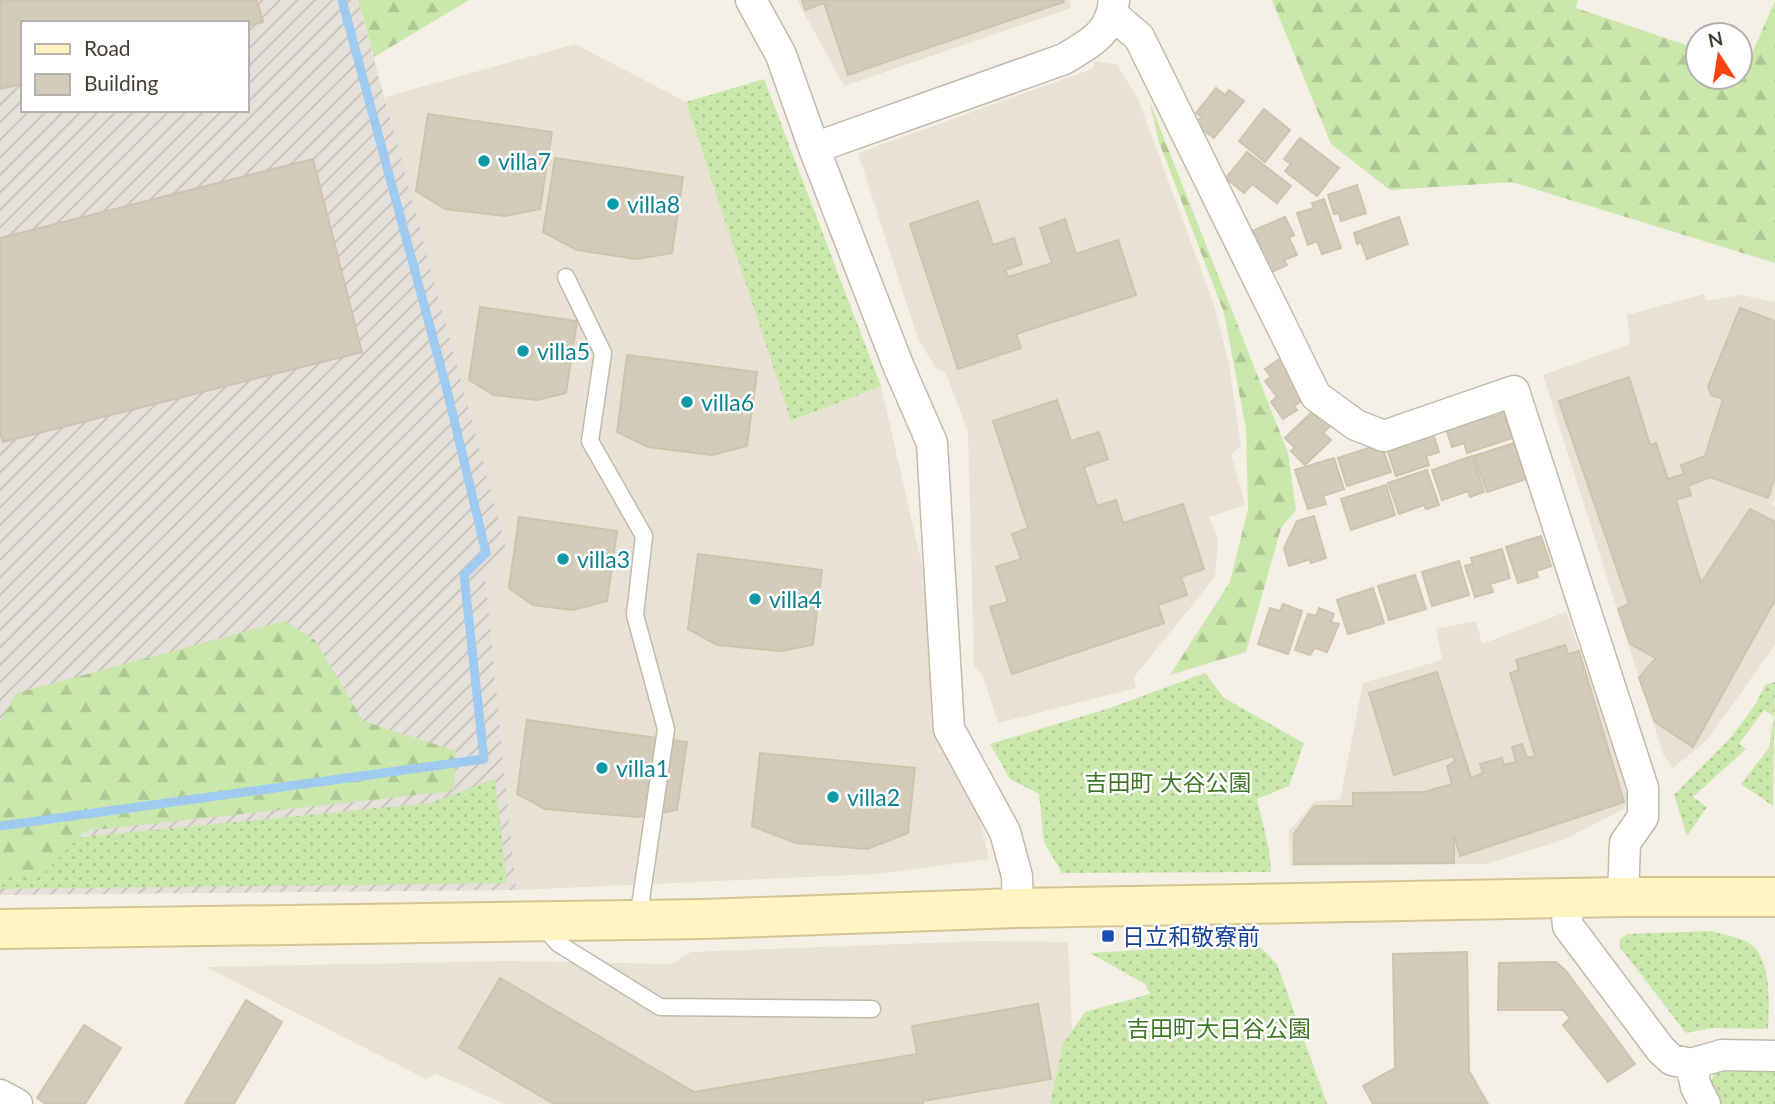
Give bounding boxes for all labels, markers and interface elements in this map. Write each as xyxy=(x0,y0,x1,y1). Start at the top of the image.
legend xyxy=(21,21,248,112)
north arrow xyxy=(1684,21,1754,91)
text: N xyxy=(1706,26,1725,52)
text: Road xyxy=(84,35,131,60)
text: Building xyxy=(84,70,159,95)
place label: villa7 xyxy=(498,147,551,175)
marker: villa7 xyxy=(476,153,492,169)
place label: villa8 xyxy=(627,190,680,218)
marker: villa8 xyxy=(605,196,621,212)
place label: villa5 xyxy=(537,337,590,365)
marker: villa5 xyxy=(515,343,531,359)
place label: villa6 xyxy=(701,388,754,416)
marker: villa6 xyxy=(679,394,695,410)
place label: villa3 xyxy=(577,545,630,573)
marker: villa3 xyxy=(555,551,571,567)
place label: villa4 xyxy=(769,585,822,613)
marker: villa4 xyxy=(747,591,763,607)
place label: villa1 xyxy=(616,754,669,782)
marker: villa1 xyxy=(594,760,610,776)
park label: 吉田町 大谷公園 xyxy=(1085,768,1251,796)
place label: villa2 xyxy=(847,783,900,811)
marker: villa2 xyxy=(825,789,841,805)
place label: 日立和敬寮前 xyxy=(1122,922,1260,950)
marker: 日立和敬寮前 xyxy=(1100,928,1116,944)
park label: 吉田町大日谷公園 xyxy=(1127,1014,1311,1042)

